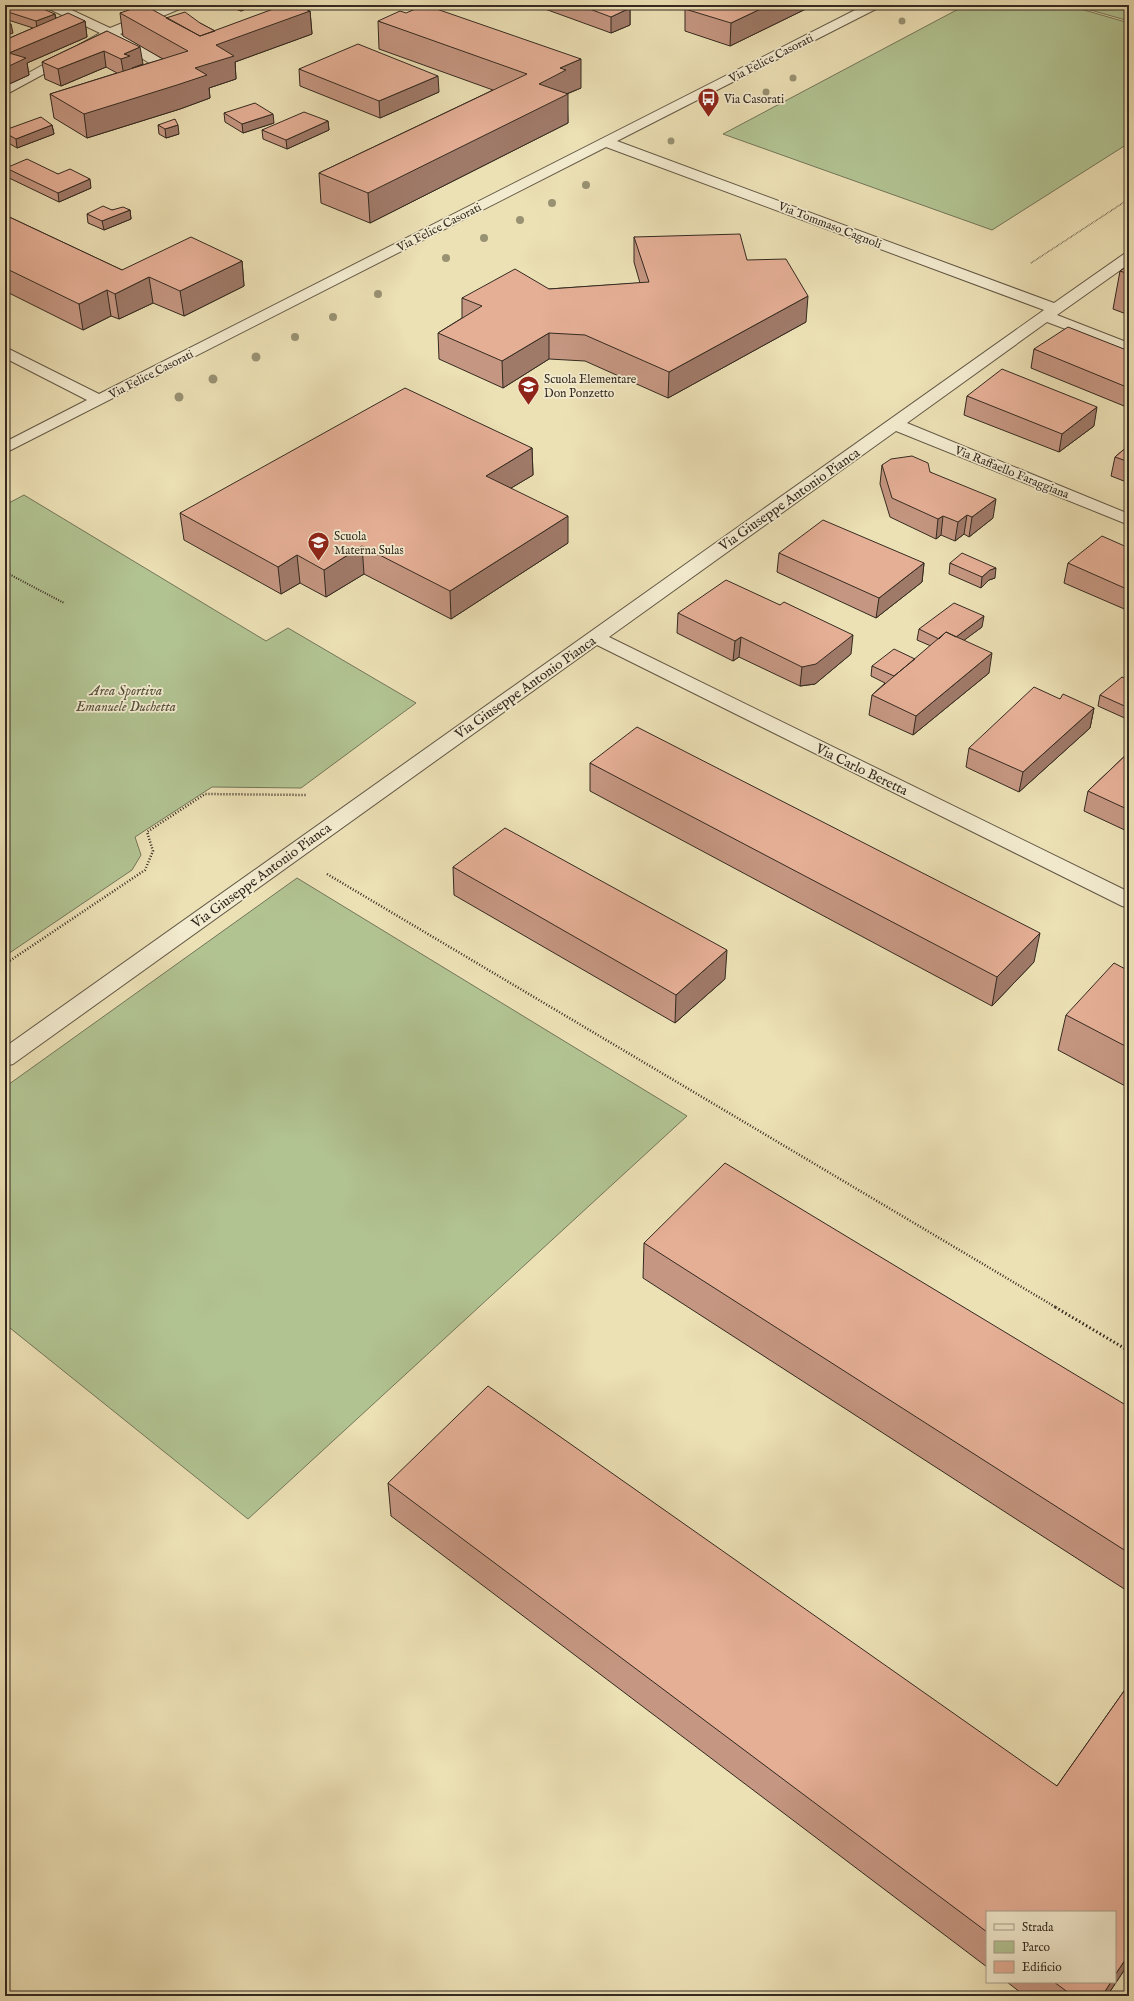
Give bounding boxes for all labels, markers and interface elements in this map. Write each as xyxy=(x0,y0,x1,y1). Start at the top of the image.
street label: Via Felice Casorati xyxy=(726,31,816,87)
bus stop icon: Via Casorati xyxy=(696,86,722,119)
place label: Via Casorati xyxy=(723,92,784,107)
street label: Via Tommaso Cagnoli xyxy=(775,198,884,252)
street label: Via Felice Casorati xyxy=(394,200,484,256)
street label: Via Felice Casorati xyxy=(106,347,196,403)
place label: Scuola Elementare Don Ponzetto xyxy=(544,372,637,401)
school or university icon: Scuola Elementare Don Ponzetto xyxy=(515,373,541,406)
street label: Via Raffaello Faraggiana xyxy=(952,442,1072,503)
street label: Via Giuseppe Antonio Pianca xyxy=(715,444,864,556)
place label: Scuola Materna Sulas xyxy=(334,529,404,558)
school or university icon: Scuola Materna Sulas xyxy=(306,530,332,563)
street label: Via Giuseppe Antonio Pianca xyxy=(451,632,600,744)
park label: Area Sportiva Emanuele Duchetta xyxy=(75,682,176,716)
street label: Via Carlo Beretta xyxy=(812,739,912,800)
street label: Via Giuseppe Antonio Pianca xyxy=(187,818,336,933)
legend xyxy=(986,1911,1116,1983)
text: Strada xyxy=(1022,1920,1054,1935)
text: Parco xyxy=(1022,1940,1051,1955)
text: Edificio xyxy=(1022,1960,1062,1975)

